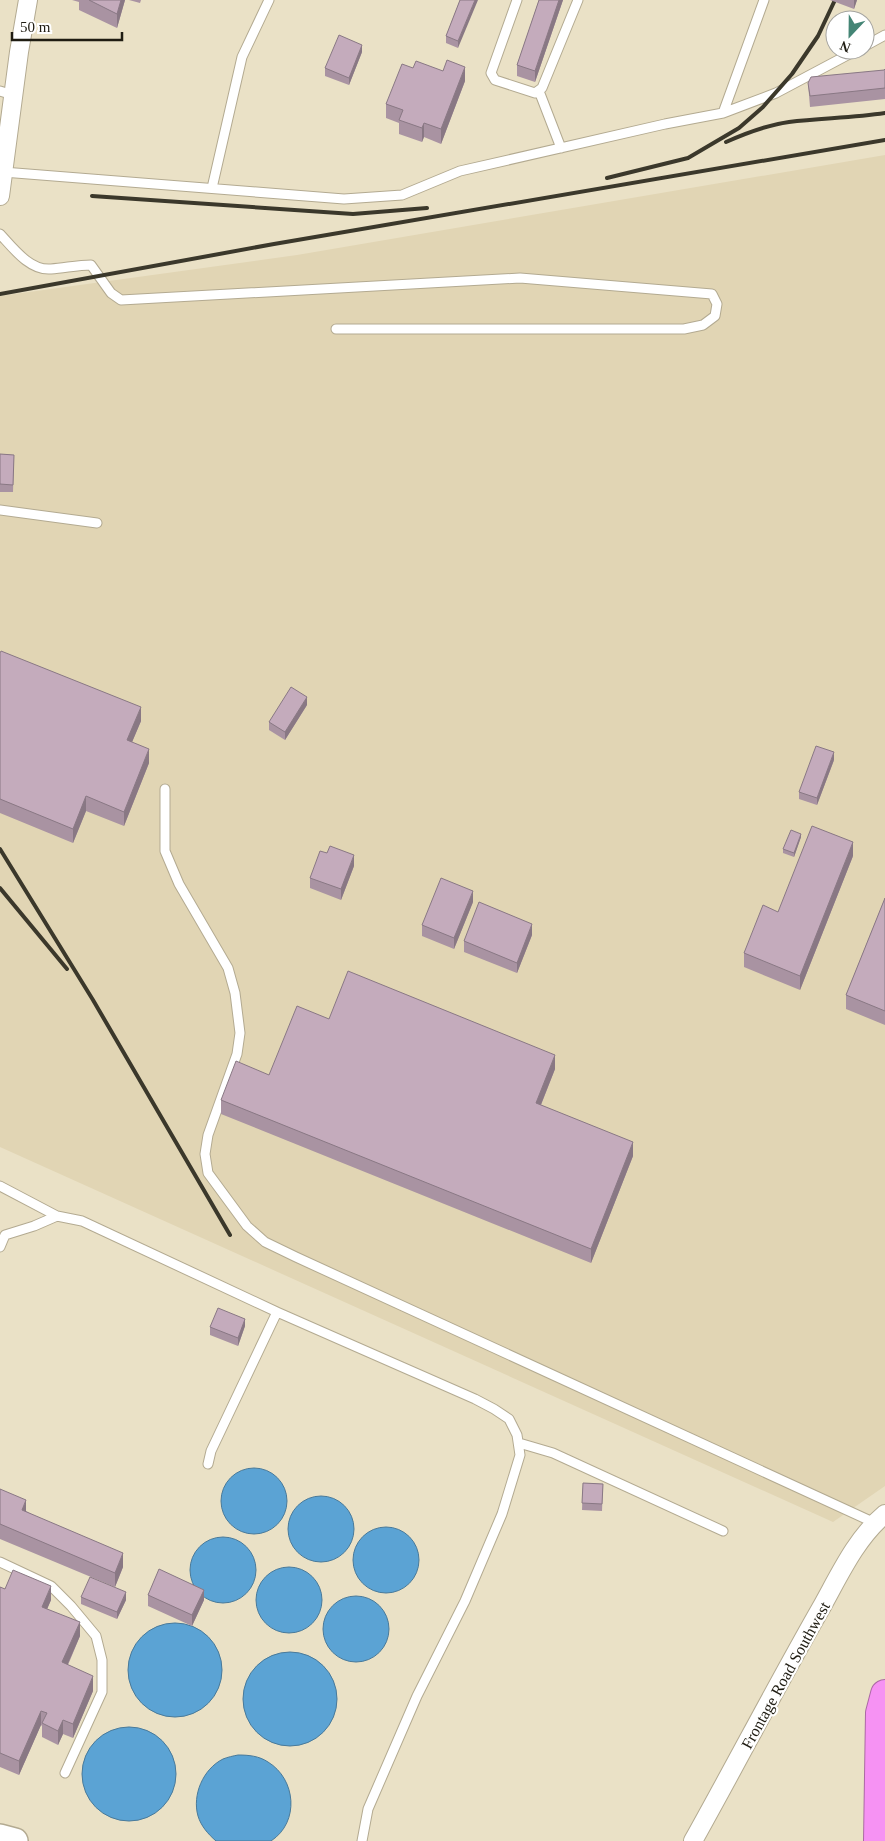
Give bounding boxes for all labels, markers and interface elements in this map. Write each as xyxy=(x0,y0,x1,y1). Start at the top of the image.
scale bar xyxy=(12,10,122,42)
north arrow xyxy=(825,10,875,60)
text: 50 m xyxy=(20,19,51,35)
text: N xyxy=(838,38,853,55)
street label: Frontage Road Southwest xyxy=(738,1598,834,1752)

